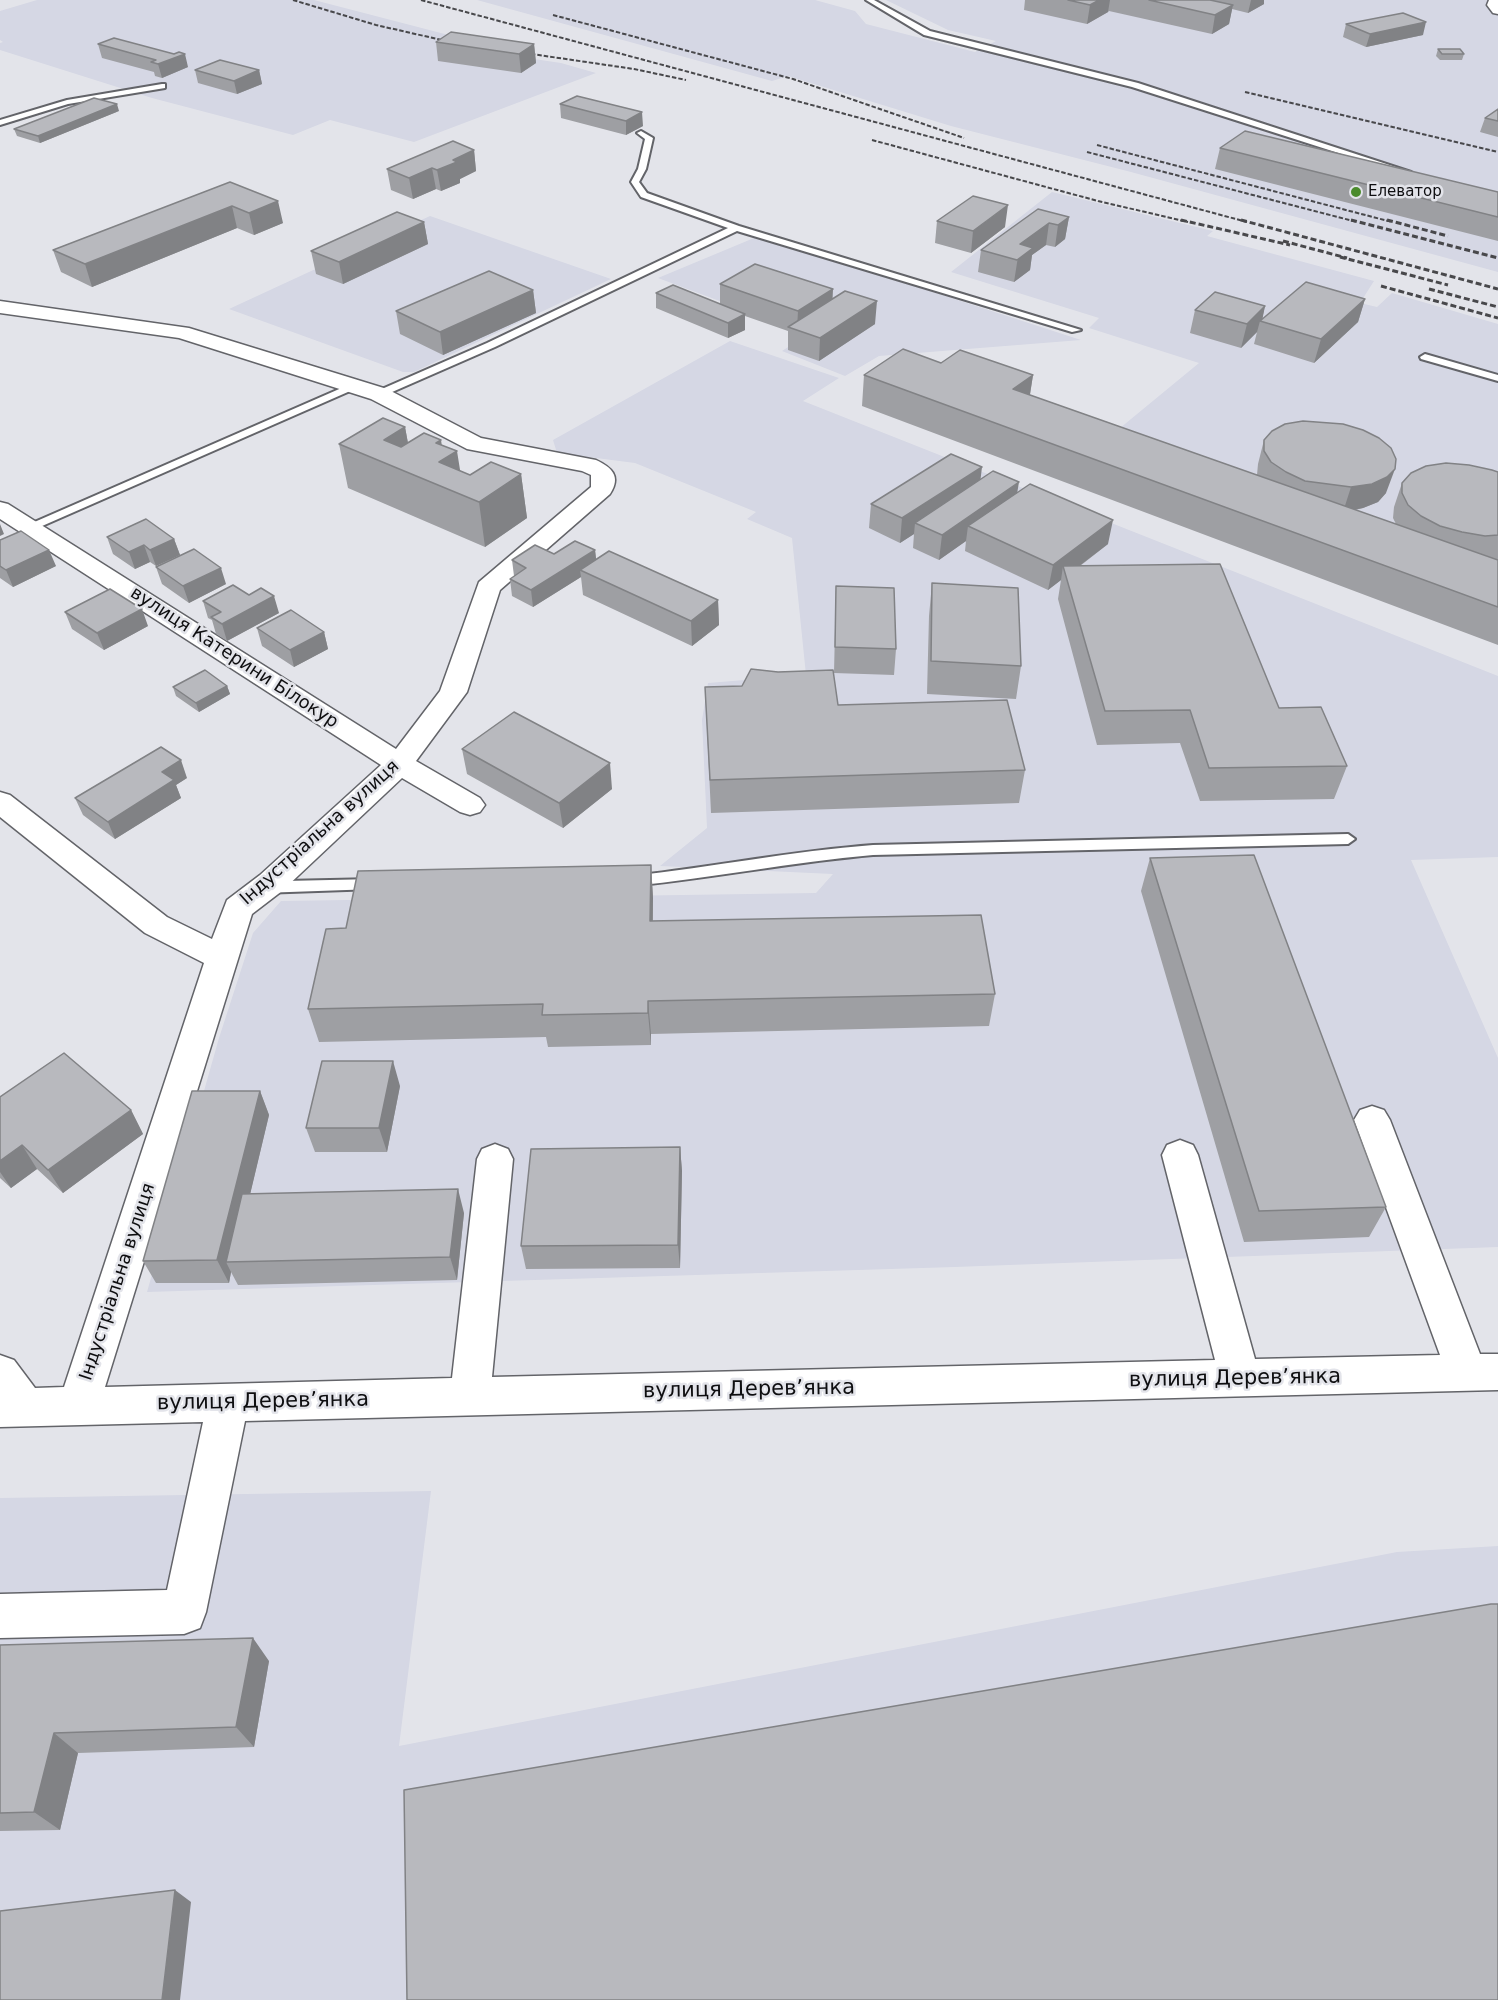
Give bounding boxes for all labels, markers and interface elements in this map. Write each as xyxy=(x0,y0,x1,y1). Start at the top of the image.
place label: Елеватор xyxy=(1368,183,1442,201)
marker: Елеватор xyxy=(1349,185,1363,199)
street label: вулиця Катерини Білокур xyxy=(126,583,342,733)
street label: Індустріальна вулиця xyxy=(236,756,404,910)
street label: Індустріальна вулиця xyxy=(76,1181,160,1383)
street label: вулиця Деревʼянка xyxy=(1129,1365,1341,1393)
street label: вулиця Деревʼянка xyxy=(643,1376,855,1404)
street label: вулиця Деревʼянка xyxy=(157,1388,369,1416)

